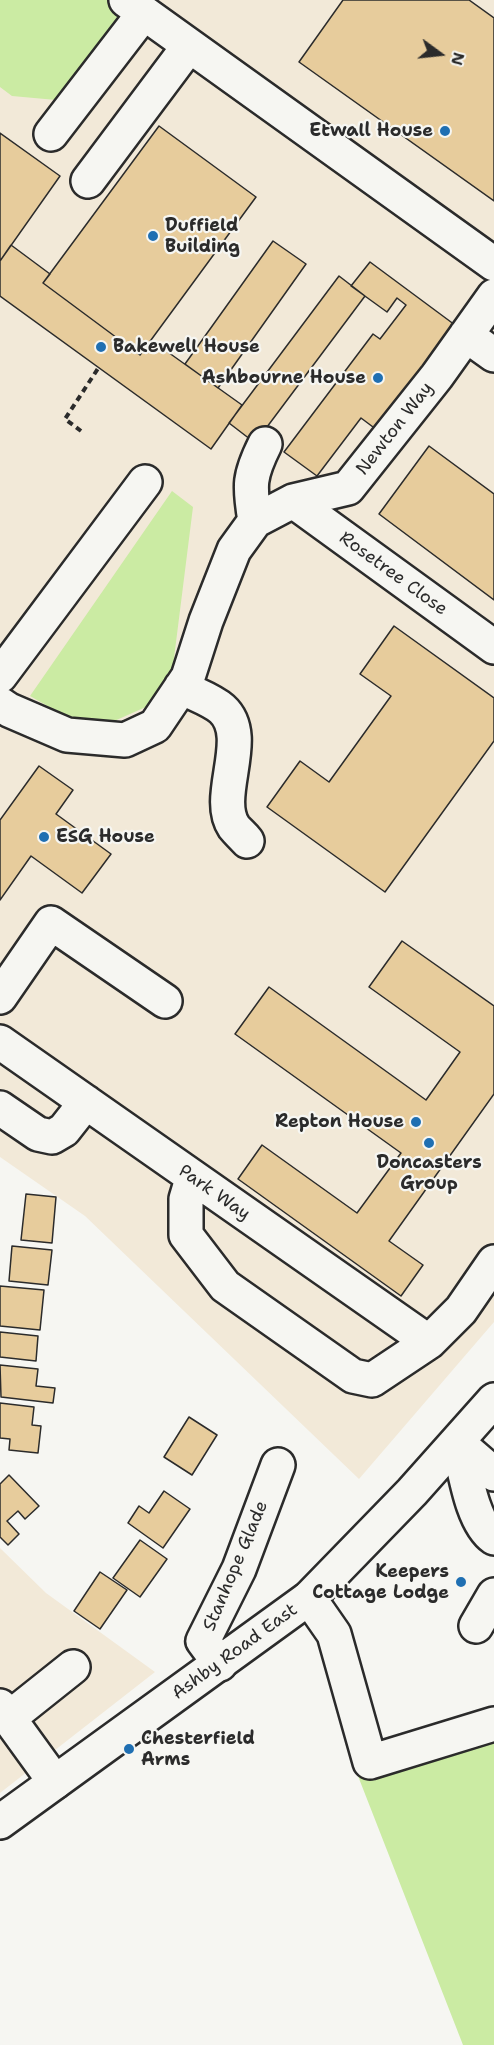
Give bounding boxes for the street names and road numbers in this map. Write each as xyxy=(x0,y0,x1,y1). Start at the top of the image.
street label: Newton Way xyxy=(352,378,438,480)
street label: Rosetree Close xyxy=(335,528,451,620)
street label: Park Way xyxy=(174,1160,254,1226)
street label: Stanhope Glade xyxy=(199,1498,273,1634)
street label: Ashby Road East xyxy=(168,1599,302,1705)

